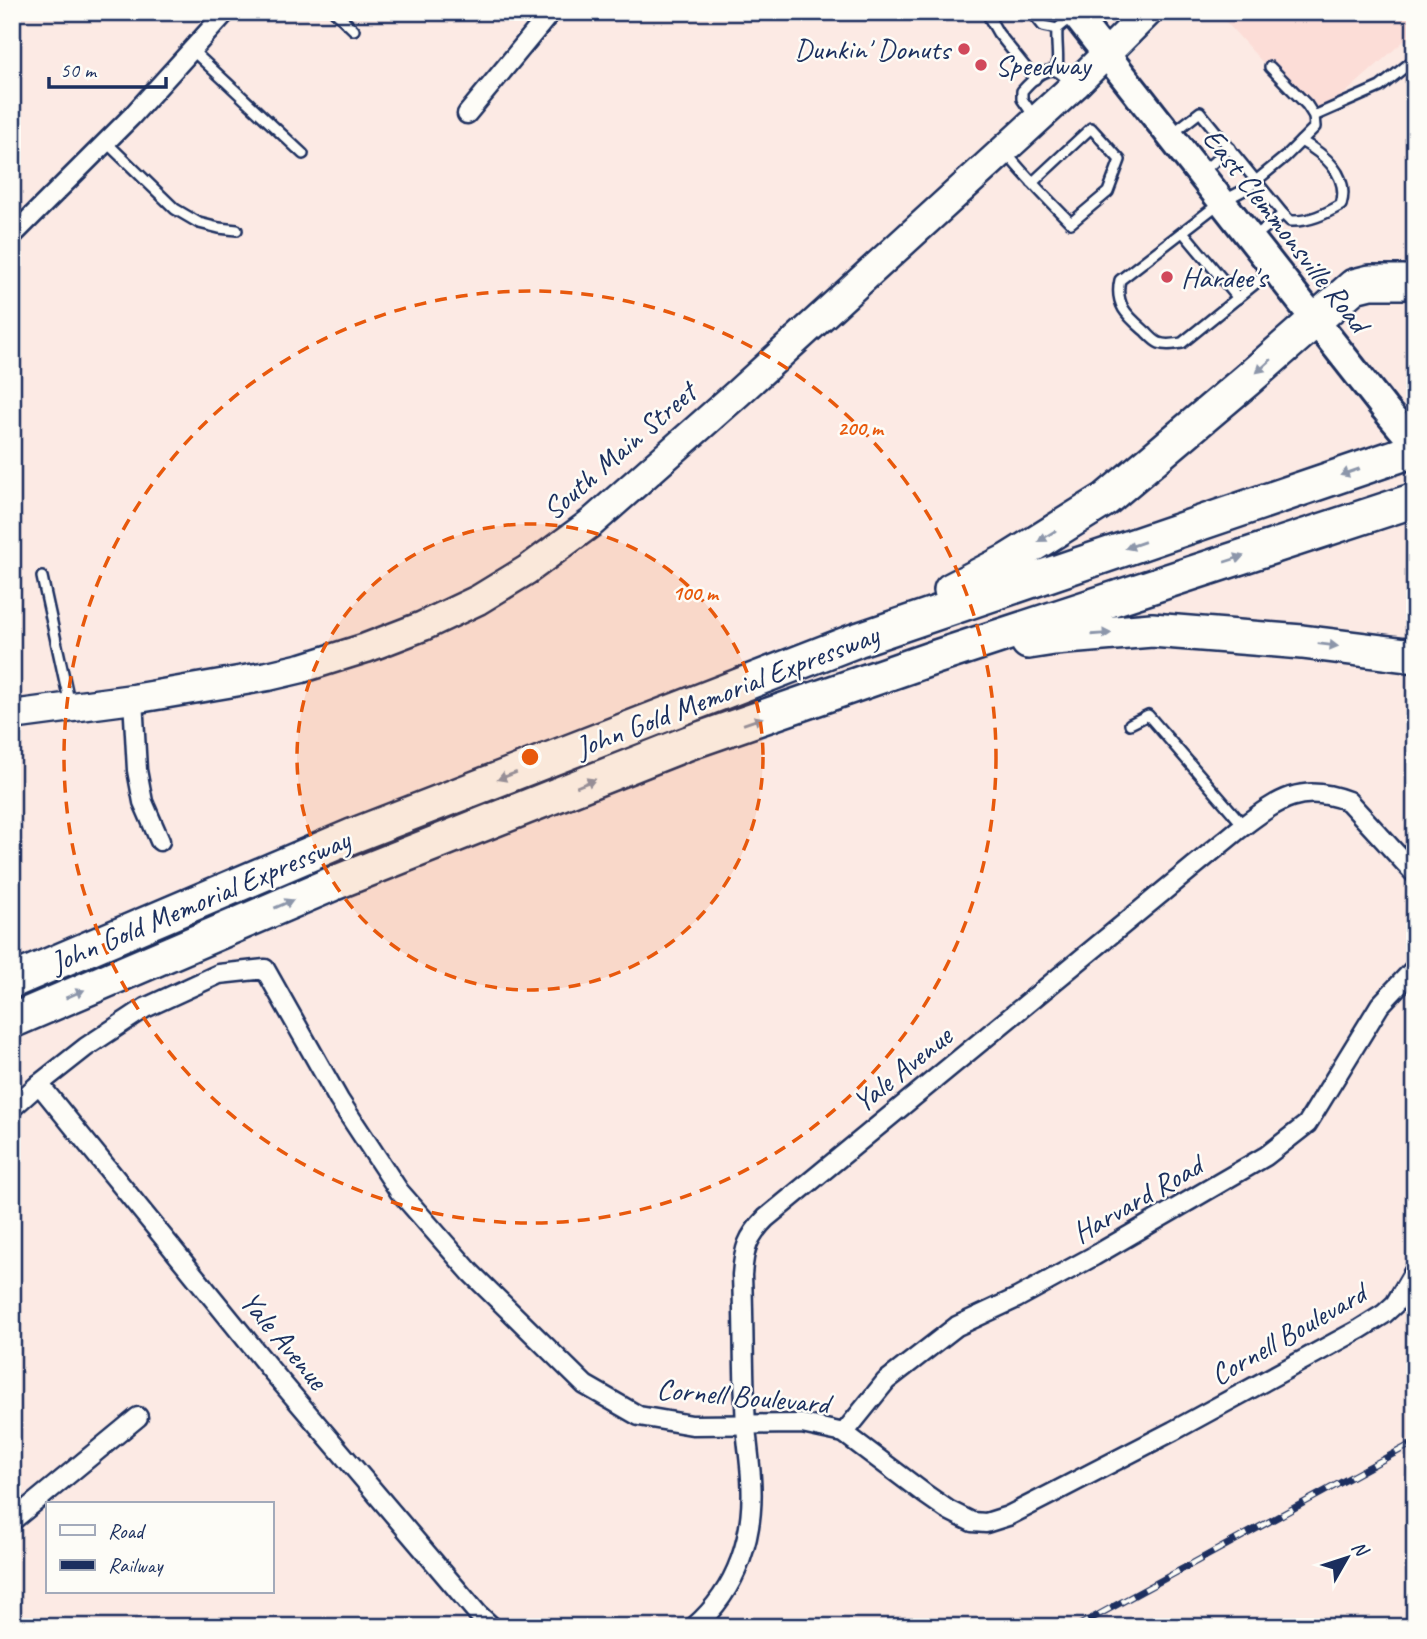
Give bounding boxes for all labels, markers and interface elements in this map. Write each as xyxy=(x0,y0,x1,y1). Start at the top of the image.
place label: Dunkin' Donuts xyxy=(794,30,953,68)
marker: Dunkin' Donuts xyxy=(956,41,972,57)
scale bar xyxy=(49,46,166,90)
place label: Speedway xyxy=(995,46,1093,84)
text: 50 m xyxy=(60,57,98,83)
marker: Speedway xyxy=(973,57,989,73)
street label: East Clemmonsville Road xyxy=(1194,120,1380,343)
place label: Hardee's xyxy=(1181,258,1270,296)
marker: Hardee's xyxy=(1159,269,1175,285)
one-way arrow xyxy=(1255,358,1272,373)
street label: South Main Street xyxy=(534,371,707,528)
text: 200 m xyxy=(837,415,885,441)
one-way arrow xyxy=(1340,467,1361,478)
one-way arrow xyxy=(1037,530,1056,543)
one-way arrow xyxy=(1124,540,1145,551)
one-way arrow xyxy=(1223,553,1244,564)
text: 100 m xyxy=(672,580,720,606)
street label: John Gold Memorial Expressway xyxy=(568,615,885,767)
one-way arrow xyxy=(1090,628,1112,639)
one-way arrow xyxy=(1317,639,1339,650)
one-way arrow xyxy=(742,715,763,726)
centre of rings xyxy=(518,745,542,769)
one-way arrow xyxy=(497,770,518,781)
one-way arrow xyxy=(576,778,597,789)
street label: John Gold Memorial Expressway xyxy=(43,820,357,982)
one-way arrow xyxy=(274,898,294,910)
one-way arrow xyxy=(65,988,85,1000)
street label: Yale Avenue xyxy=(844,1016,961,1121)
street label: Harvard Road xyxy=(1065,1144,1212,1251)
street label: Cornell Boulevard xyxy=(1204,1272,1376,1394)
street label: Yale Avenue xyxy=(232,1283,338,1399)
street label: Cornell Boulevard xyxy=(655,1370,835,1423)
legend xyxy=(46,1502,273,1594)
text: Road xyxy=(108,1518,147,1544)
north arrow xyxy=(1312,1524,1382,1594)
text: N xyxy=(1346,1536,1374,1563)
text: Railway xyxy=(108,1552,164,1578)

